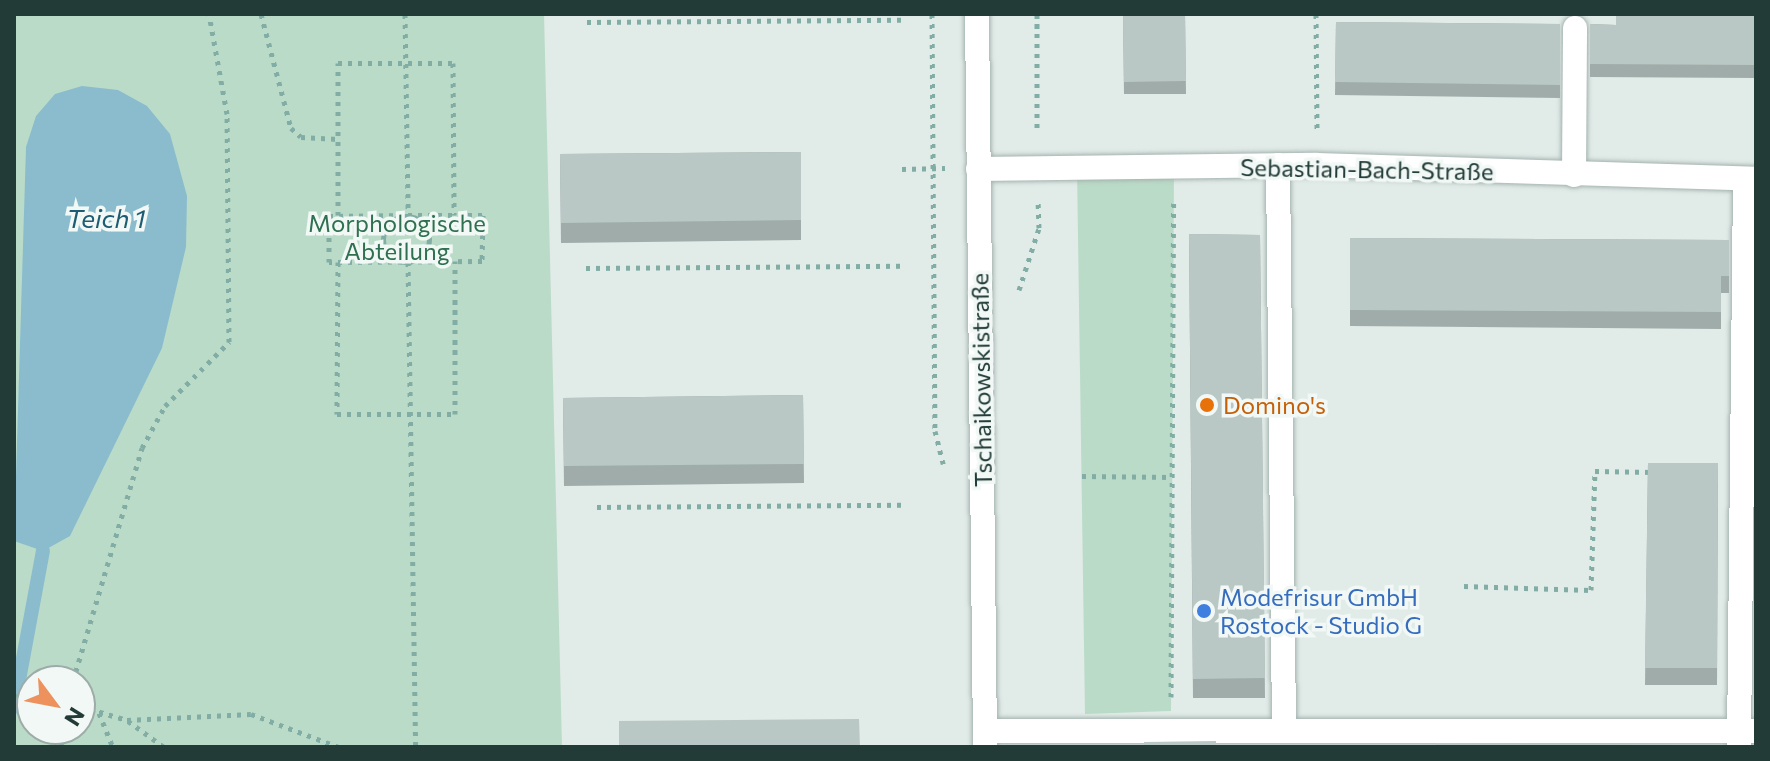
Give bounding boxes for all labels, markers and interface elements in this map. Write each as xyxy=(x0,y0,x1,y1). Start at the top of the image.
street label: Sebastian-Bach-Straße xyxy=(1240,152,1494,186)
water label: Teich 1 xyxy=(67,202,145,234)
park label: Morphologische Abteilung xyxy=(308,209,486,265)
street label: Tschaikowskistraße xyxy=(965,273,997,487)
place label: Domino's xyxy=(1223,391,1326,419)
marker: Domino's xyxy=(1198,396,1216,414)
place label: Modefrisur GmbH Rostock - Studio G xyxy=(1220,583,1422,639)
marker: Modefrisur GmbH Rostock - Studio G xyxy=(1195,602,1213,620)
north arrow xyxy=(16,665,96,745)
text: N xyxy=(59,703,91,731)

